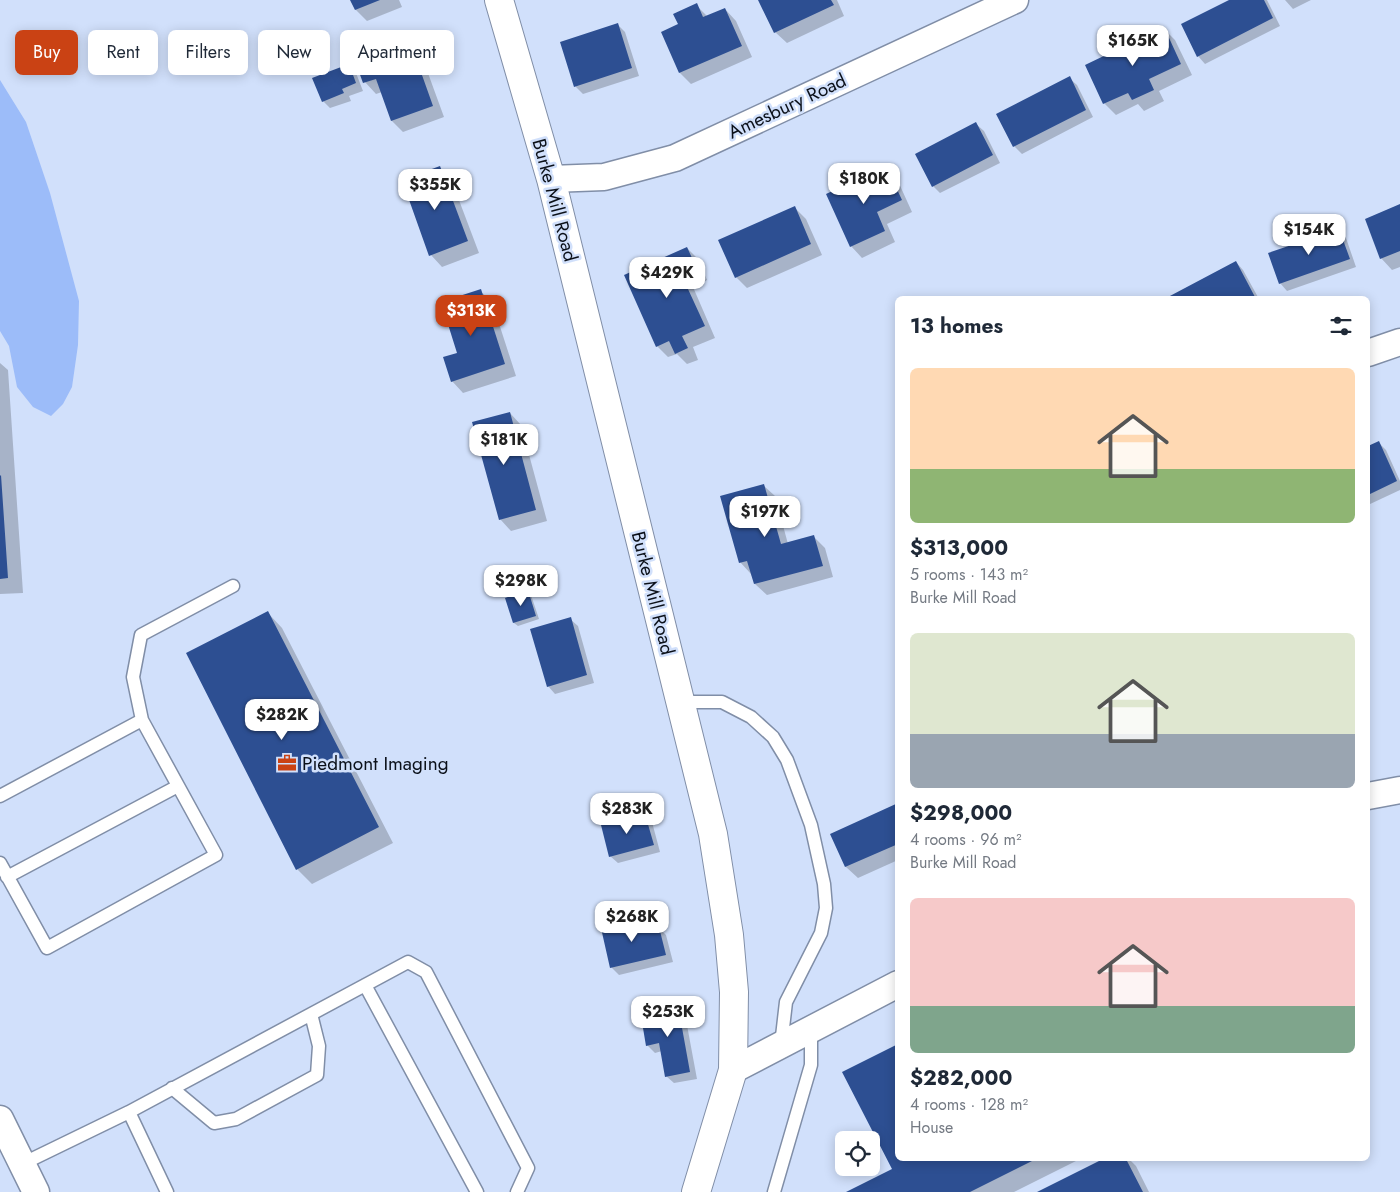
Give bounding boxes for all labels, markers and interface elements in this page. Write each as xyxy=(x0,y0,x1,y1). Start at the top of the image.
pin: $165K xyxy=(1098,24,1168,67)
text: $165K xyxy=(1108,29,1158,52)
chip: Buy xyxy=(15,30,78,75)
chip: Rent xyxy=(88,30,158,75)
chip: Filters xyxy=(168,30,248,75)
chip: New xyxy=(258,30,330,75)
chip: Apartment xyxy=(340,30,454,75)
street label: Amesbury Road xyxy=(723,67,851,145)
street label: Burke Mill Road xyxy=(526,135,584,265)
pin: $180K xyxy=(829,162,899,205)
text: $180K xyxy=(839,167,889,190)
pin: $355K xyxy=(400,168,470,211)
text: $355K xyxy=(409,173,461,196)
pin: $154K xyxy=(1274,214,1344,256)
text: $154K xyxy=(1284,218,1334,241)
pin: $429K xyxy=(632,256,702,299)
text: $429K xyxy=(640,261,694,284)
pin: $313K xyxy=(436,294,506,337)
text: $313K xyxy=(446,299,496,322)
text: 13 homes xyxy=(910,311,1003,341)
icon: filters xyxy=(1327,312,1355,340)
icon: home xyxy=(1088,401,1178,491)
pin: $181K xyxy=(469,424,539,466)
text: $181K xyxy=(480,428,528,451)
pin: $197K xyxy=(730,496,800,538)
text: $197K xyxy=(740,500,790,523)
street label: Burke Mill Road xyxy=(625,528,681,658)
text: $313,000 xyxy=(910,533,1008,563)
text: 5 rooms · 143 m² xyxy=(910,563,1028,586)
pin: $298K xyxy=(486,564,556,607)
text: $298K xyxy=(495,569,547,592)
text: Burke Mill Road xyxy=(910,586,1016,609)
icon: home xyxy=(1088,666,1178,756)
pin: $282K xyxy=(247,698,317,741)
text: $282K xyxy=(256,703,308,726)
place label: Piedmont Imaging xyxy=(302,750,449,777)
office icon: Piedmont Imaging xyxy=(276,752,298,774)
pin: $283K xyxy=(592,792,662,835)
text: $283K xyxy=(601,797,653,820)
text: $298,000 xyxy=(910,798,1012,828)
text: 4 rooms · 96 m² xyxy=(910,828,1021,851)
text: Burke Mill Road xyxy=(910,851,1016,874)
pin: $268K xyxy=(597,900,667,943)
text: $268K xyxy=(606,905,658,928)
icon: home xyxy=(1088,931,1178,1021)
pin: $253K xyxy=(633,996,703,1038)
text: $253K xyxy=(642,1000,694,1023)
text: $282,000 xyxy=(910,1063,1012,1093)
text: 4 rooms · 128 m² xyxy=(910,1093,1028,1116)
text: House xyxy=(910,1116,953,1139)
map controls xyxy=(835,1131,880,1176)
button: locate xyxy=(835,1131,880,1176)

